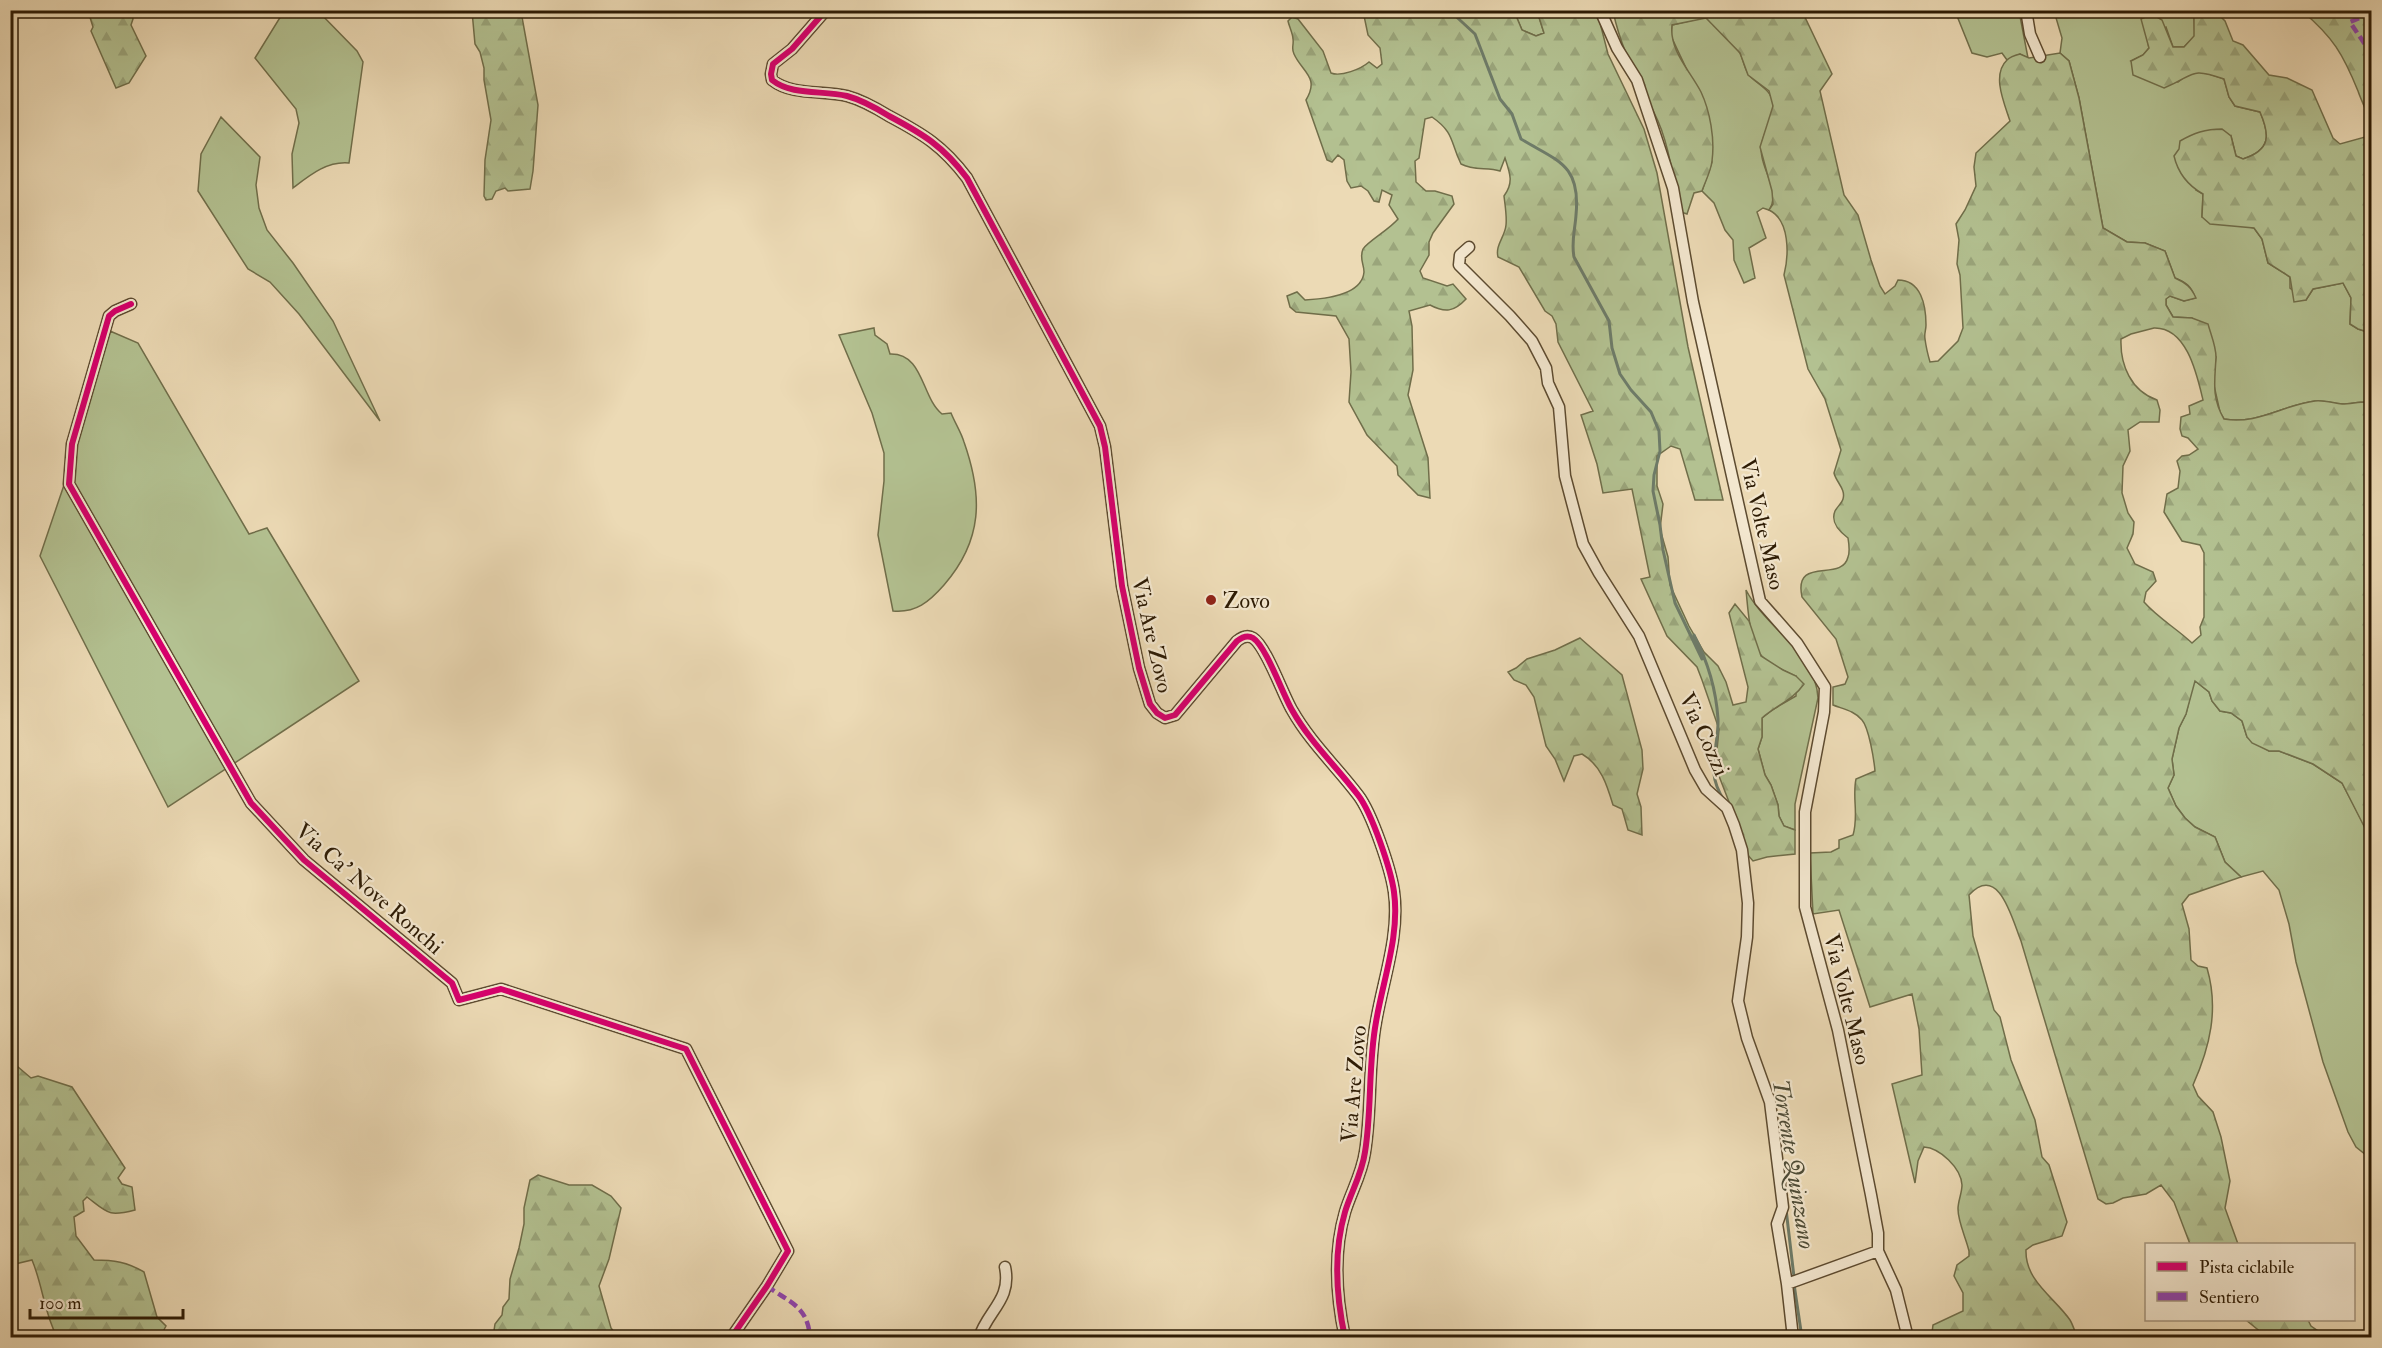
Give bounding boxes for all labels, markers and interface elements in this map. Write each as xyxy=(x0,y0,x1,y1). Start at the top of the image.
street label: Via Volte Maso xyxy=(1733,456,1791,593)
street label: Via Are Zovo xyxy=(1125,575,1179,696)
place label: Zovo xyxy=(1223,587,1270,615)
marker: Zovo xyxy=(1204,593,1218,607)
street label: Via Cozzi xyxy=(1673,688,1736,781)
street label: Via Ca' Nove Ronchi xyxy=(290,817,449,961)
street label: Via Volte Maso xyxy=(1817,931,1877,1068)
street label: Via Are Zovo xyxy=(1335,1024,1373,1144)
water label: Torrente Quinzano xyxy=(1765,1077,1822,1251)
legend xyxy=(2145,1243,2355,1321)
text: Pista ciclabile xyxy=(2199,1256,2295,1279)
scale bar xyxy=(30,1282,183,1320)
text: Sentiero xyxy=(2199,1286,2259,1309)
text: 100 m xyxy=(39,1292,82,1315)

